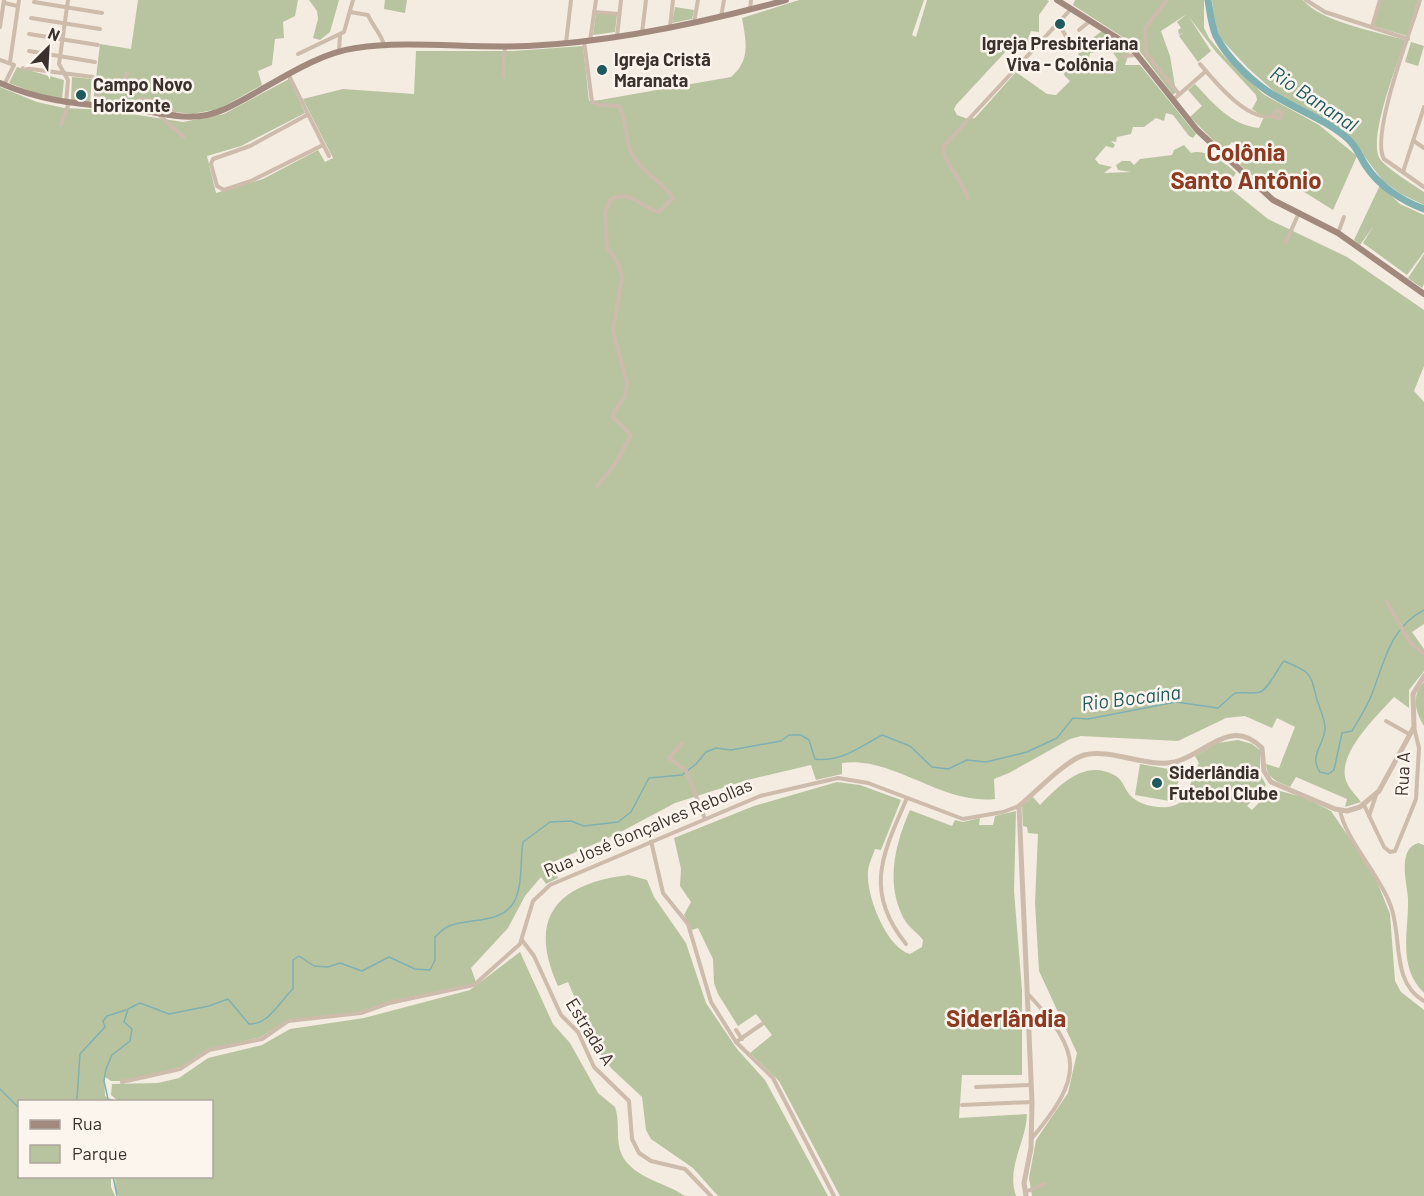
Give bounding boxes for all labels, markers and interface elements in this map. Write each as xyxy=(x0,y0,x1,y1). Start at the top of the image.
marker: Igreja Presbiteriana Viva - Colônia xyxy=(1053,17,1067,31)
north arrow xyxy=(18,18,78,78)
text: N xyxy=(46,23,63,45)
place label: Igreja Presbiteriana Viva - Colônia xyxy=(982,32,1138,75)
place label: Igreja Cristã Maranata xyxy=(614,48,711,91)
water label: Rio Bananal xyxy=(1266,60,1363,136)
marker: Igreja Cristã Maranata xyxy=(595,63,609,77)
place label: Campo Novo Horizonte xyxy=(93,73,193,116)
marker: Campo Novo Horizonte xyxy=(74,88,88,102)
district label: Colônia Santo Antônio xyxy=(1170,137,1322,194)
water label: Rio Bocaína xyxy=(1080,679,1182,715)
street label: Rua A xyxy=(1390,751,1414,797)
place label: Siderlândia Futebol Clube xyxy=(1169,761,1278,804)
street label: Rua José Gonçalves Rebollas xyxy=(540,773,755,881)
marker: Siderlândia Futebol Clube xyxy=(1150,776,1164,790)
street label: Estrada A xyxy=(562,994,620,1069)
district label: Siderlândia xyxy=(946,1003,1066,1032)
legend xyxy=(18,1100,213,1178)
text: Rua xyxy=(72,1112,102,1134)
text: Parque xyxy=(72,1142,127,1164)

